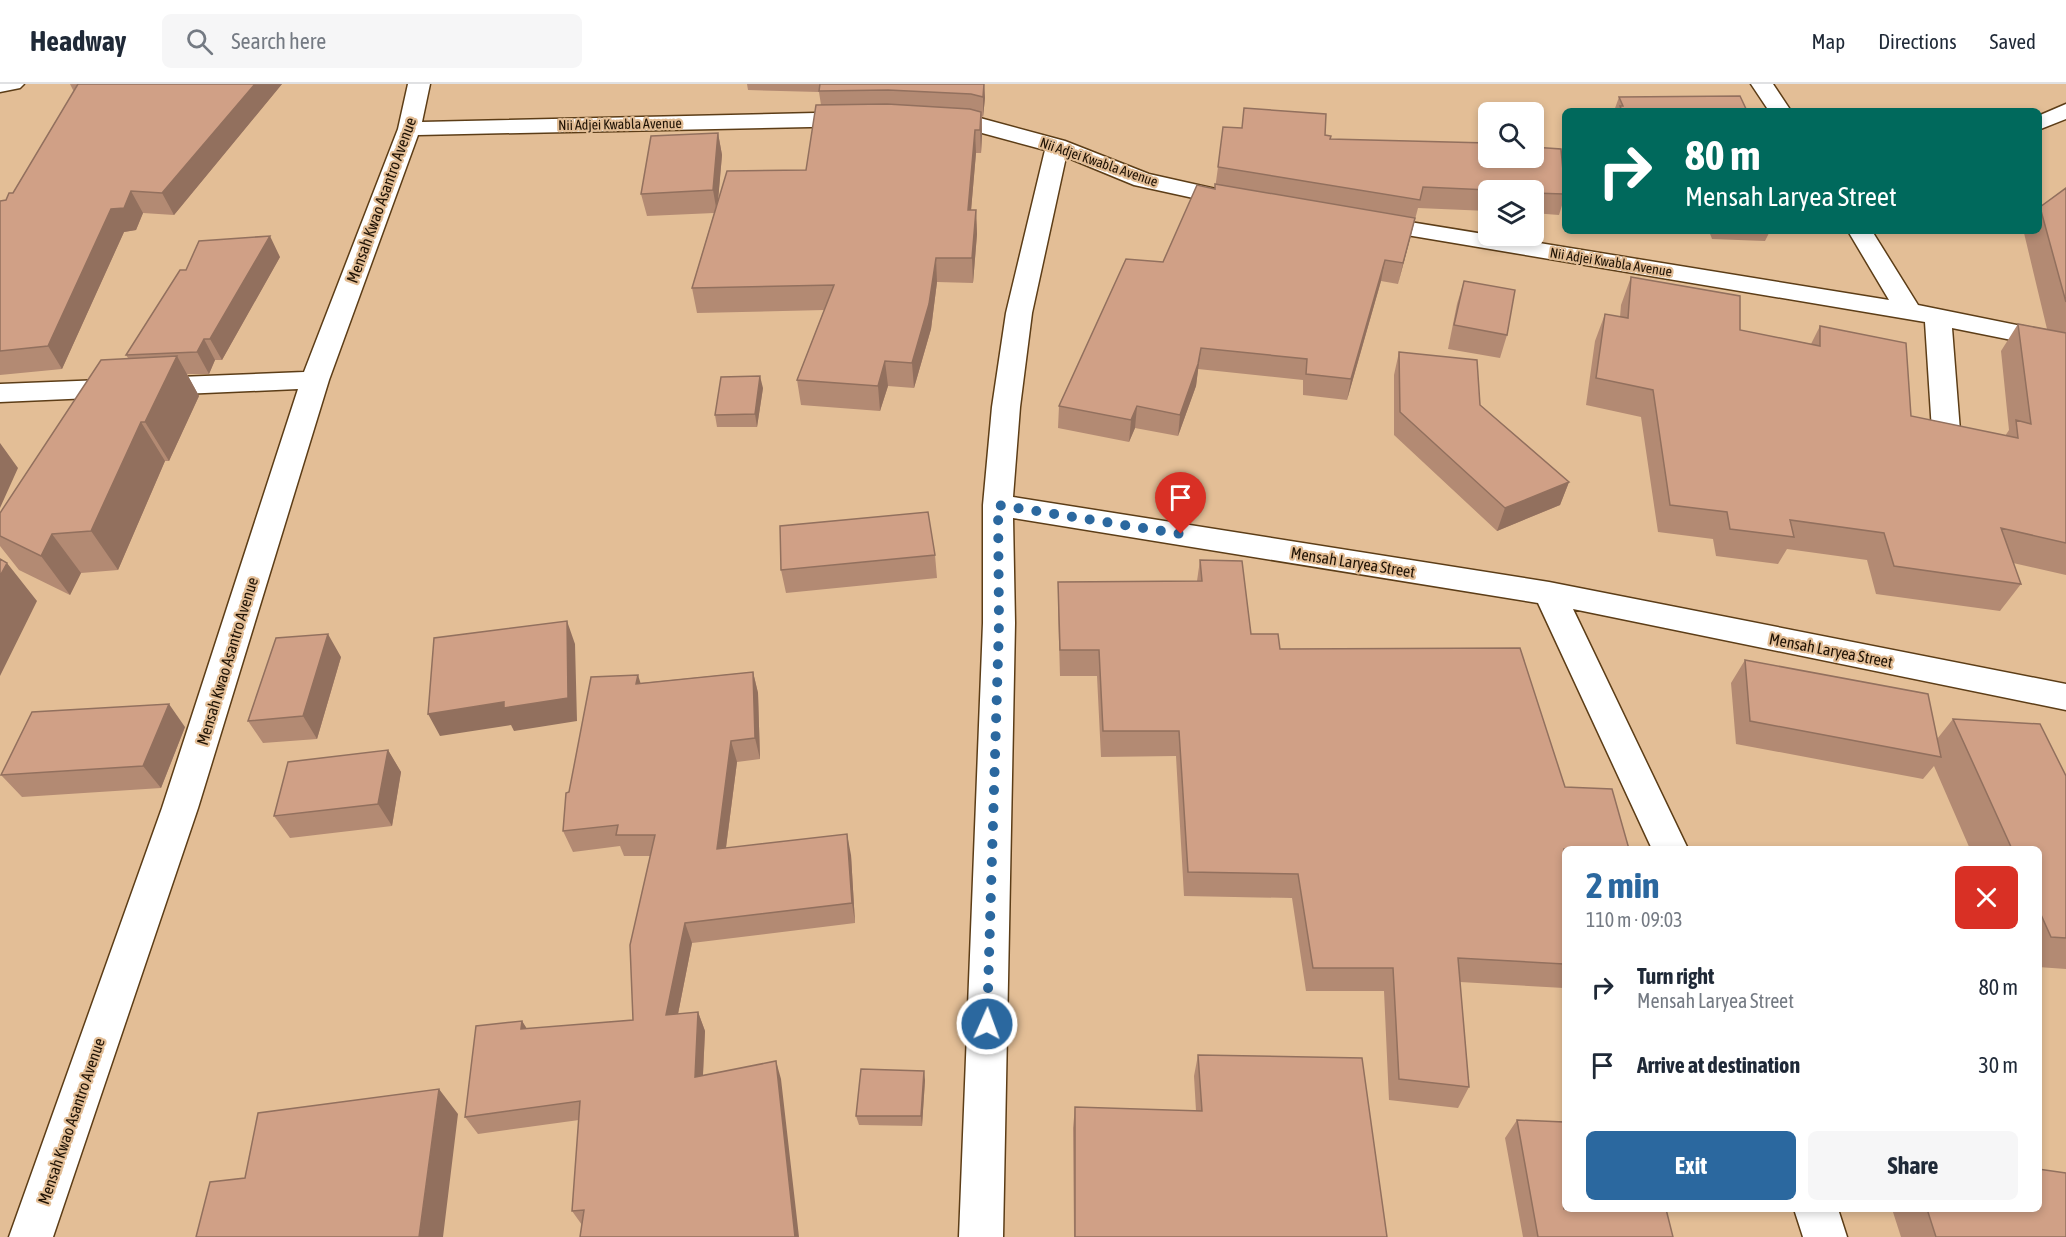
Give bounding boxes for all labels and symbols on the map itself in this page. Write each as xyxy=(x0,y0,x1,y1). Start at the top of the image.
street label: Mensah Kwao Asantro Avenue xyxy=(343,115,419,285)
street label: Nii Adjei Kwabla Avenue xyxy=(558,115,682,133)
street label: Nii Adjei Kwabla Avenue xyxy=(1038,134,1160,190)
street label: Nii Adjei Kwabla Avenue xyxy=(1549,244,1673,280)
pin xyxy=(1155,472,1206,534)
street label: Mensah Laryea Street xyxy=(1289,543,1417,582)
street label: Mensah Kwao Asantro Avenue xyxy=(193,575,261,747)
street label: Mensah Laryea Street xyxy=(1767,629,1895,672)
position arrow xyxy=(955,992,1019,1056)
street label: Mensah Kwao Asantro Avenue xyxy=(34,1035,108,1207)

